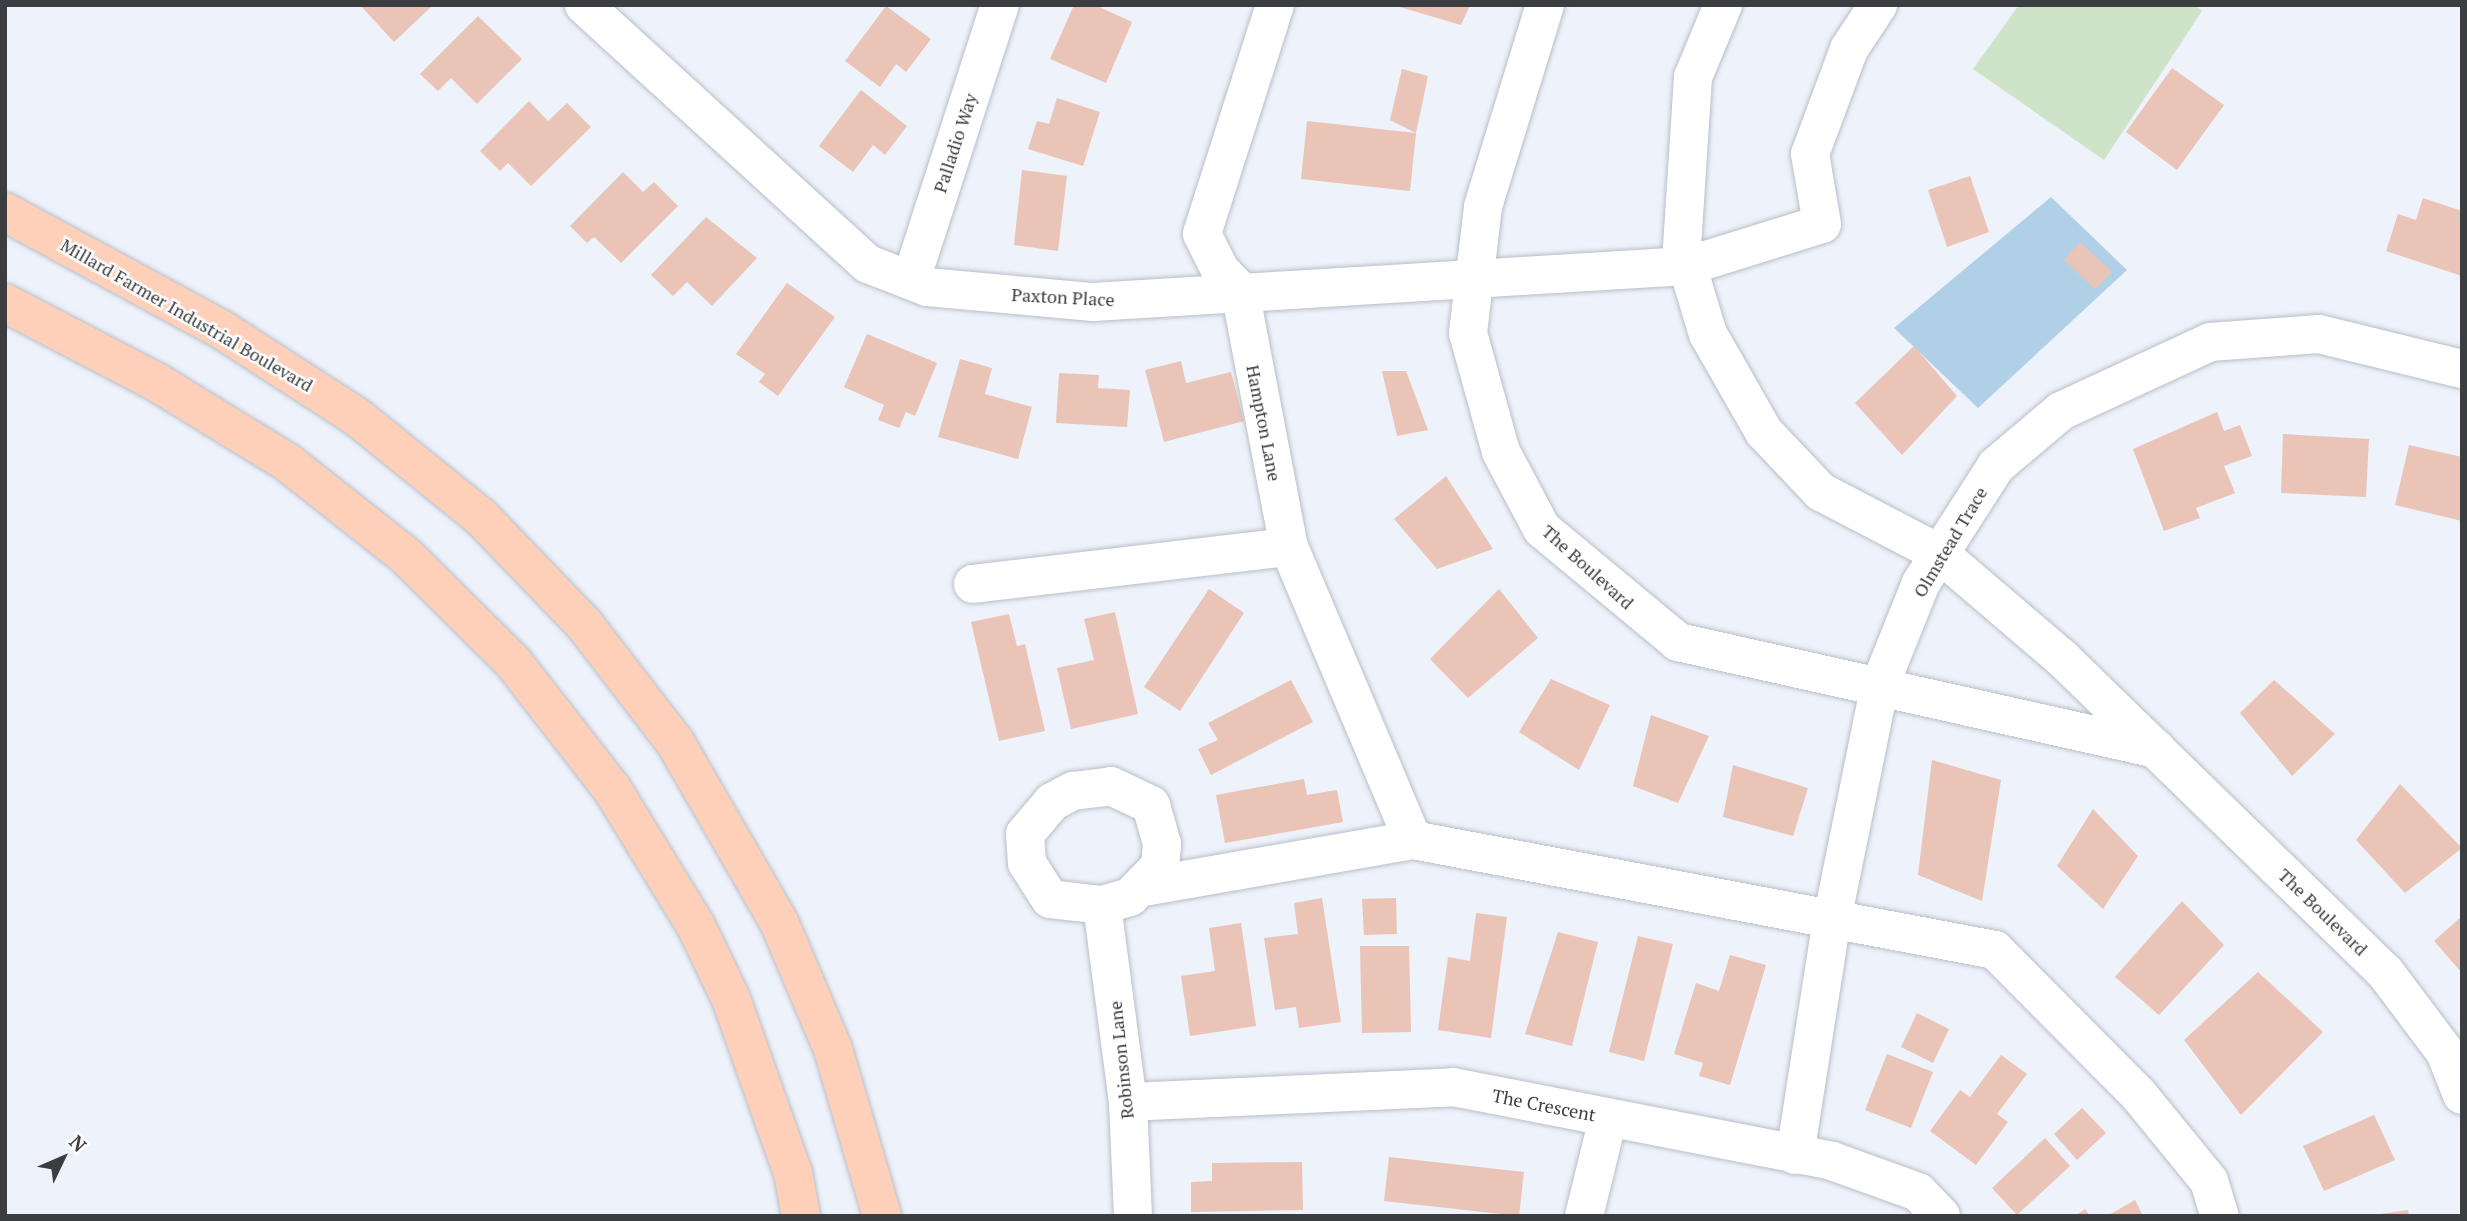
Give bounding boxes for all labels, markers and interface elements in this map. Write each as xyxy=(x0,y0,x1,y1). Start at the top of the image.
street label: Palladio Way xyxy=(929,91,981,195)
street label: Millard Farmer Industrial Boulevard xyxy=(57,234,317,396)
street label: Paxton Place xyxy=(1011,284,1115,310)
street label: Hampton Lane xyxy=(1242,363,1286,483)
street label: Olmstead Trace xyxy=(1909,483,1991,601)
street label: The Boulevard xyxy=(1538,520,1638,614)
street label: The Boulevard xyxy=(2274,864,2372,960)
street label: Robinson Lane xyxy=(1104,1000,1138,1120)
street label: The Crescent xyxy=(1490,1084,1598,1126)
north arrow xyxy=(28,1123,98,1193)
text: N xyxy=(64,1129,92,1157)

